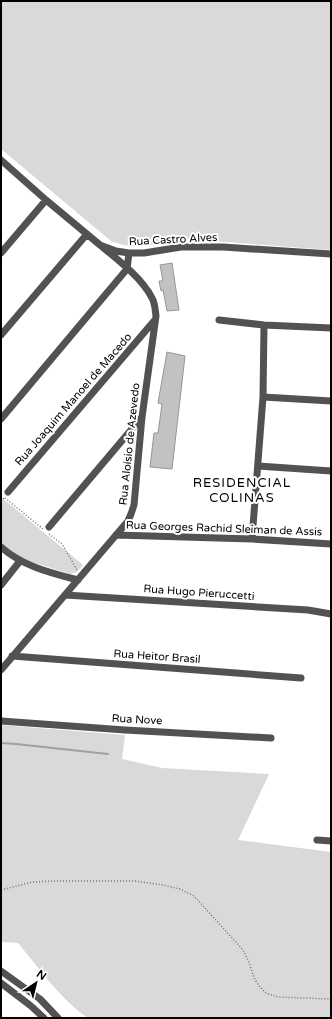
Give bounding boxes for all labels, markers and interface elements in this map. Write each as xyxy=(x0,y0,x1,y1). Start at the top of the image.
street label: Rua Castro Alves xyxy=(128,231,218,248)
street label: Rua Joaquim Manoel de Macedo xyxy=(12,330,135,468)
street label: Rua Aloísio de Azevedo xyxy=(117,382,142,506)
district label: RESIDENCIAL COLINAS xyxy=(193,475,291,506)
street label: Rua Georges Rachid Sleiman de Assis xyxy=(126,519,322,538)
street label: Rua Hugo Pieruccetti xyxy=(143,582,255,603)
street label: Rua Heitor Brasil xyxy=(113,647,201,666)
street label: Rua Nove xyxy=(111,712,163,727)
north arrow xyxy=(16,963,56,1003)
text: N xyxy=(34,967,49,983)

